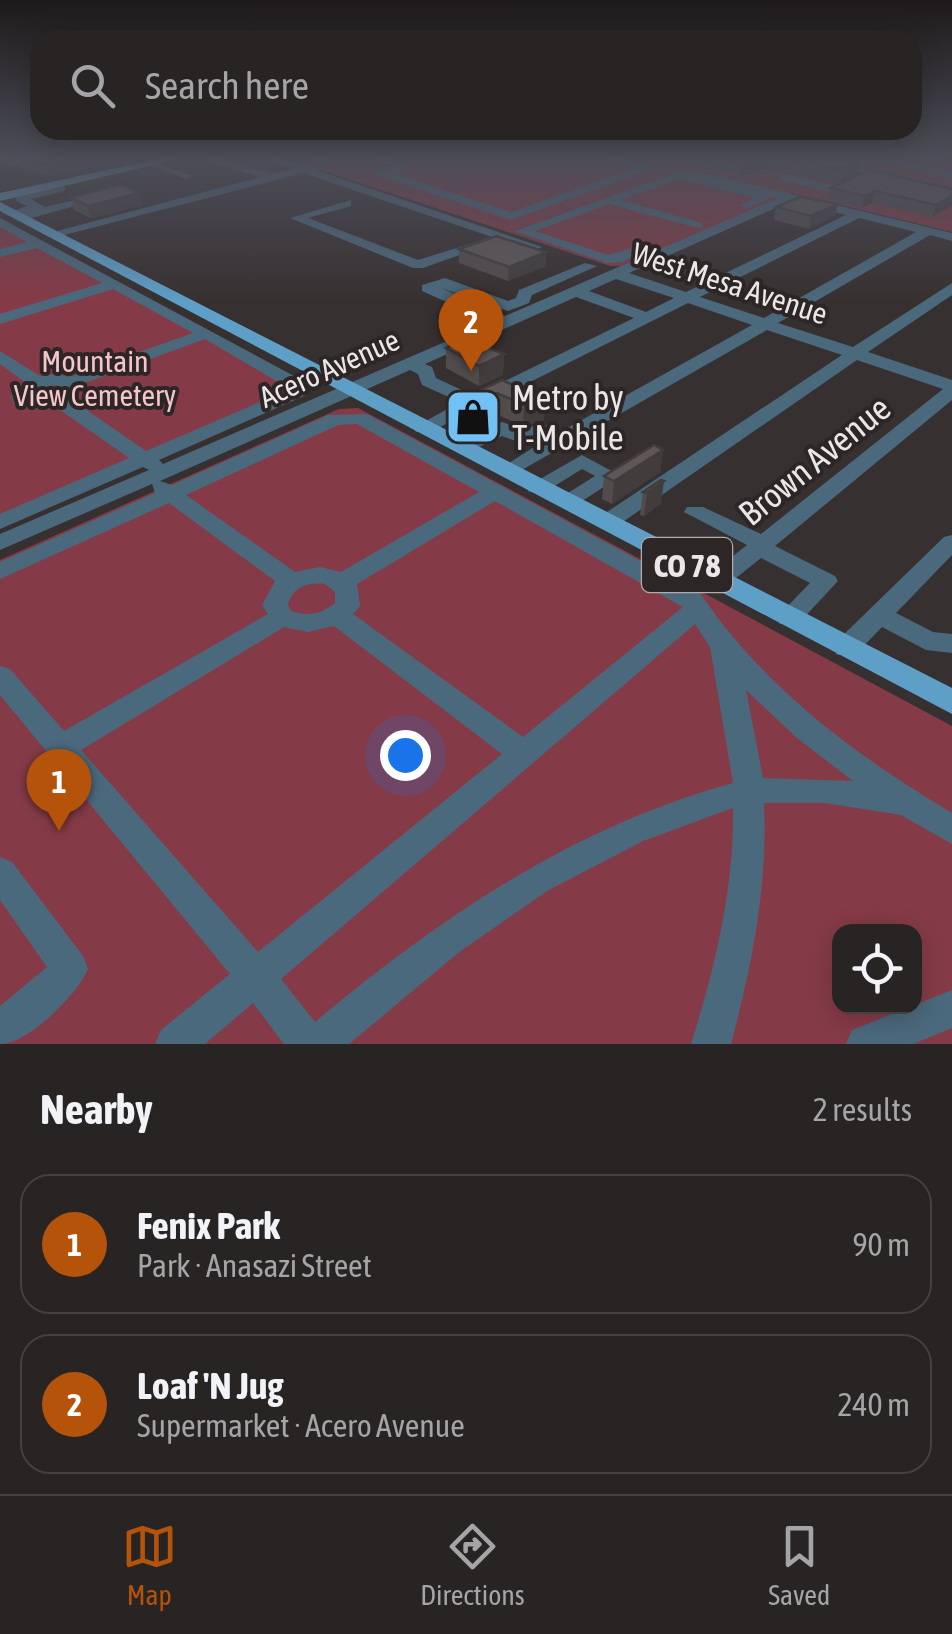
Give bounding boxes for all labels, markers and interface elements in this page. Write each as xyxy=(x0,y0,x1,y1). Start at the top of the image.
search box xyxy=(30,30,922,140)
icon: search xyxy=(65,58,120,113)
text: Search here xyxy=(145,64,309,107)
street label: West Mesa Avenue xyxy=(628,235,832,331)
pin: 2 xyxy=(438,288,504,371)
street label: Acero Avenue xyxy=(254,322,404,414)
park label: Mountain View Cemetery xyxy=(14,344,176,412)
place label: Metro by T-Mobile xyxy=(512,377,624,457)
shop icon: Metro by T-Mobile xyxy=(443,387,503,447)
street label: Brown Avenue xyxy=(730,387,898,533)
road number: CO 78 xyxy=(642,538,732,592)
your location xyxy=(380,730,431,781)
pin: 1 xyxy=(27,748,92,831)
map controls xyxy=(832,924,922,1014)
button: locate xyxy=(832,924,922,1014)
text: Nearby xyxy=(40,1085,153,1133)
text: 2 results xyxy=(813,1091,912,1128)
text: Fenix Park xyxy=(137,1204,280,1247)
text: 1 xyxy=(67,1226,82,1263)
text: 90 m xyxy=(852,1226,910,1263)
text: Park · Anasazi Street xyxy=(137,1247,372,1284)
text: Loaf 'N Jug xyxy=(137,1364,284,1407)
text: 2 xyxy=(67,1386,82,1423)
text: 240 m xyxy=(837,1386,910,1423)
text: Supermarket · Acero Avenue xyxy=(137,1407,465,1444)
tab: Map xyxy=(122,1519,177,1611)
tab: Directions xyxy=(420,1519,525,1611)
tab: Saved xyxy=(768,1519,830,1611)

